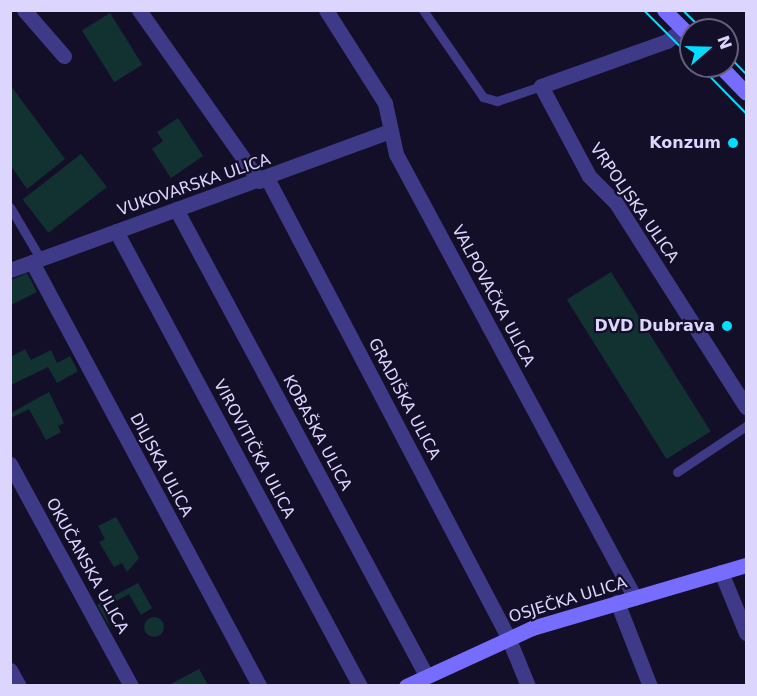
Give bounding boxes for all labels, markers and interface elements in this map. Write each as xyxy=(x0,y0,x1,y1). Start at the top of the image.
north arrow xyxy=(679,18,739,78)
text: N xyxy=(713,33,736,52)
place label: Konzum xyxy=(649,133,721,153)
marker: Konzum xyxy=(726,136,740,150)
street label: VRPOLJSKA ULICA xyxy=(585,139,683,267)
street label: VUKOVARSKA ULICA xyxy=(115,150,273,220)
street label: VALPOVAČKA ULICA xyxy=(448,222,538,370)
place label: DVD Dubrava xyxy=(594,316,715,336)
marker: DVD Dubrava xyxy=(720,319,734,333)
street label: GRADIŠKA ULICA xyxy=(364,335,444,463)
street label: KOBAŠKA ULICA xyxy=(278,372,356,494)
street label: VIROVITIČKA ULICA xyxy=(209,376,299,522)
street label: DILJSKA ULICA xyxy=(126,410,196,520)
street label: OKUČANSKA ULICA xyxy=(42,495,132,637)
street label: OSJEČKA ULICA xyxy=(507,573,629,627)

